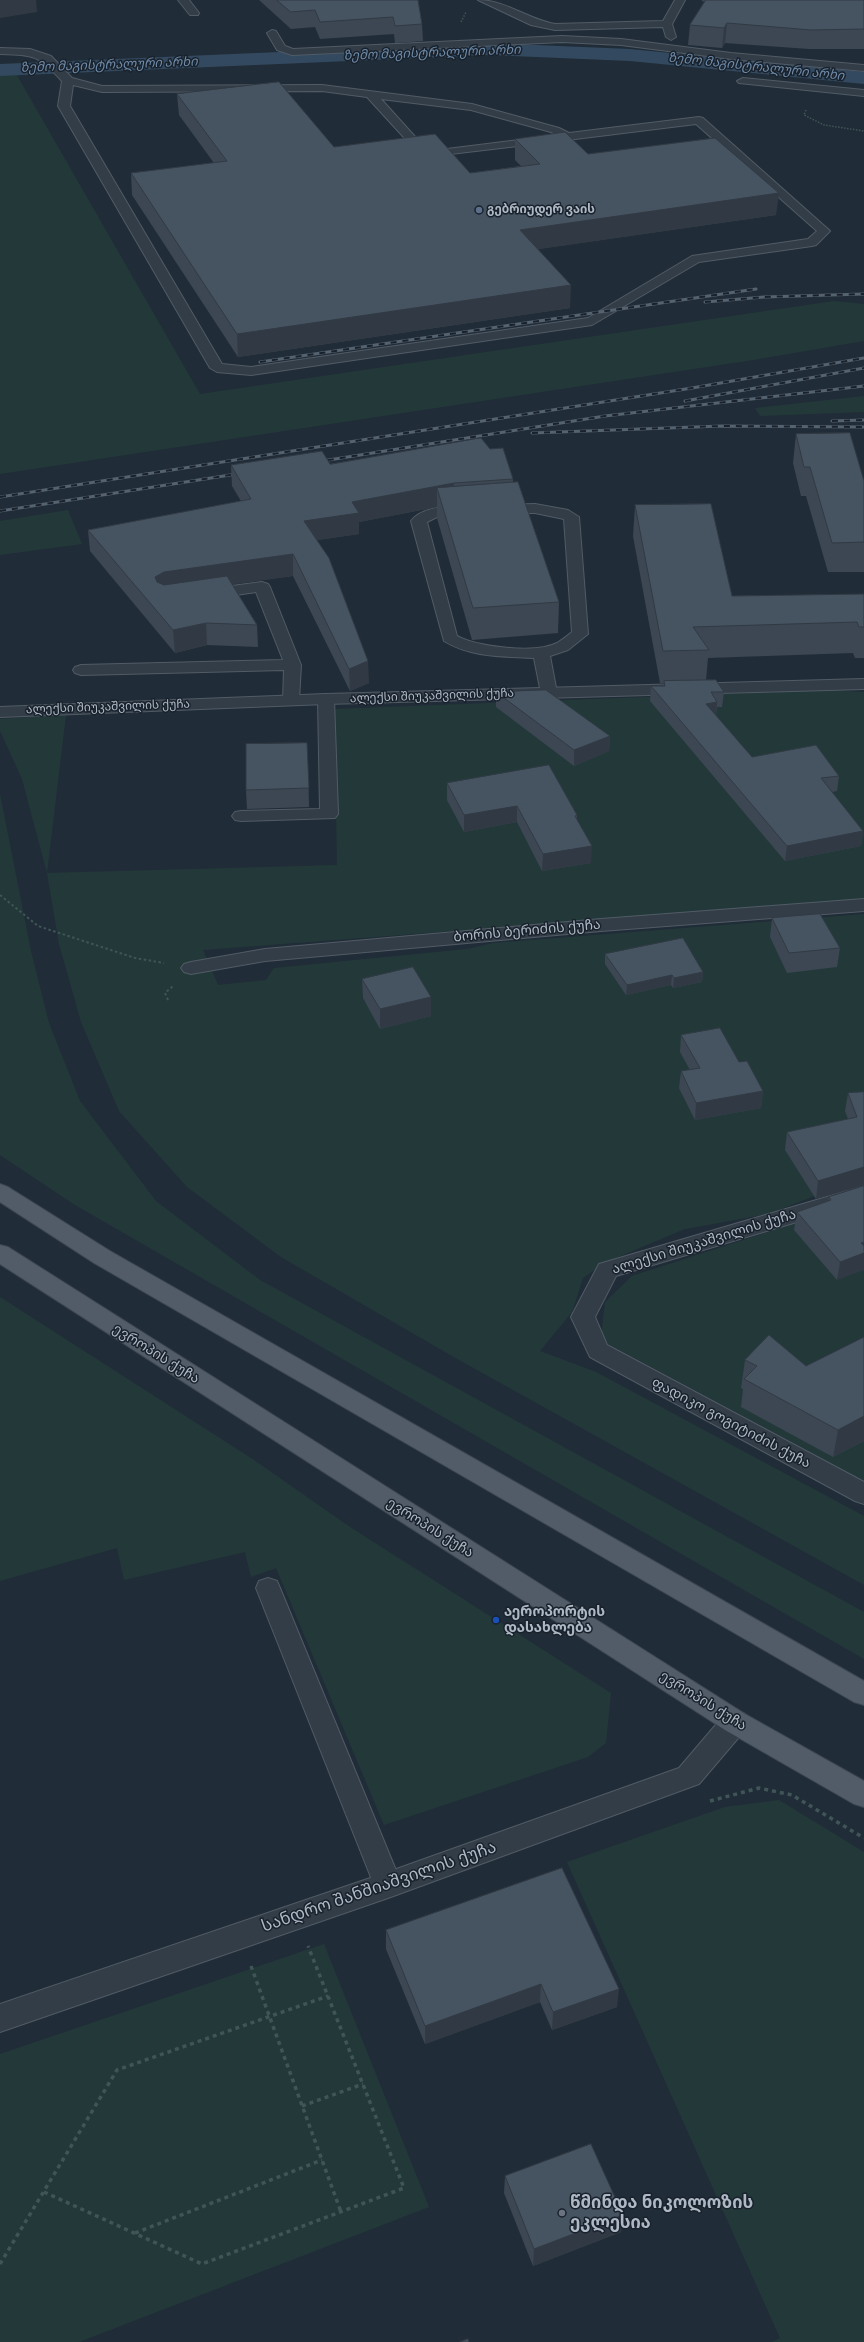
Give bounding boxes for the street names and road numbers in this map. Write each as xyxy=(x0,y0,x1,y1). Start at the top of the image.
street label: ალექსი შიუკაშვილის ქუჩა xyxy=(350,686,514,706)
street label: ალექსი შიუკაშვილის ქუჩა xyxy=(26,697,190,717)
street label: ბორის ბერიძის ქუჩა xyxy=(453,916,601,946)
street label: ალექსი შიუკაშვილის ქუჩა xyxy=(610,1206,798,1278)
street label: ევროპის ქუჩა xyxy=(109,1321,203,1387)
street label: ფადიკო გოგიტიძის ქუჩა xyxy=(649,1374,813,1472)
street label: ევროპის ქუჩა xyxy=(383,1495,477,1561)
street label: ევროპის ქუჩა xyxy=(656,1668,750,1734)
street label: სანდრო შანშიაშვილის ქუჩა xyxy=(259,1837,499,1937)

